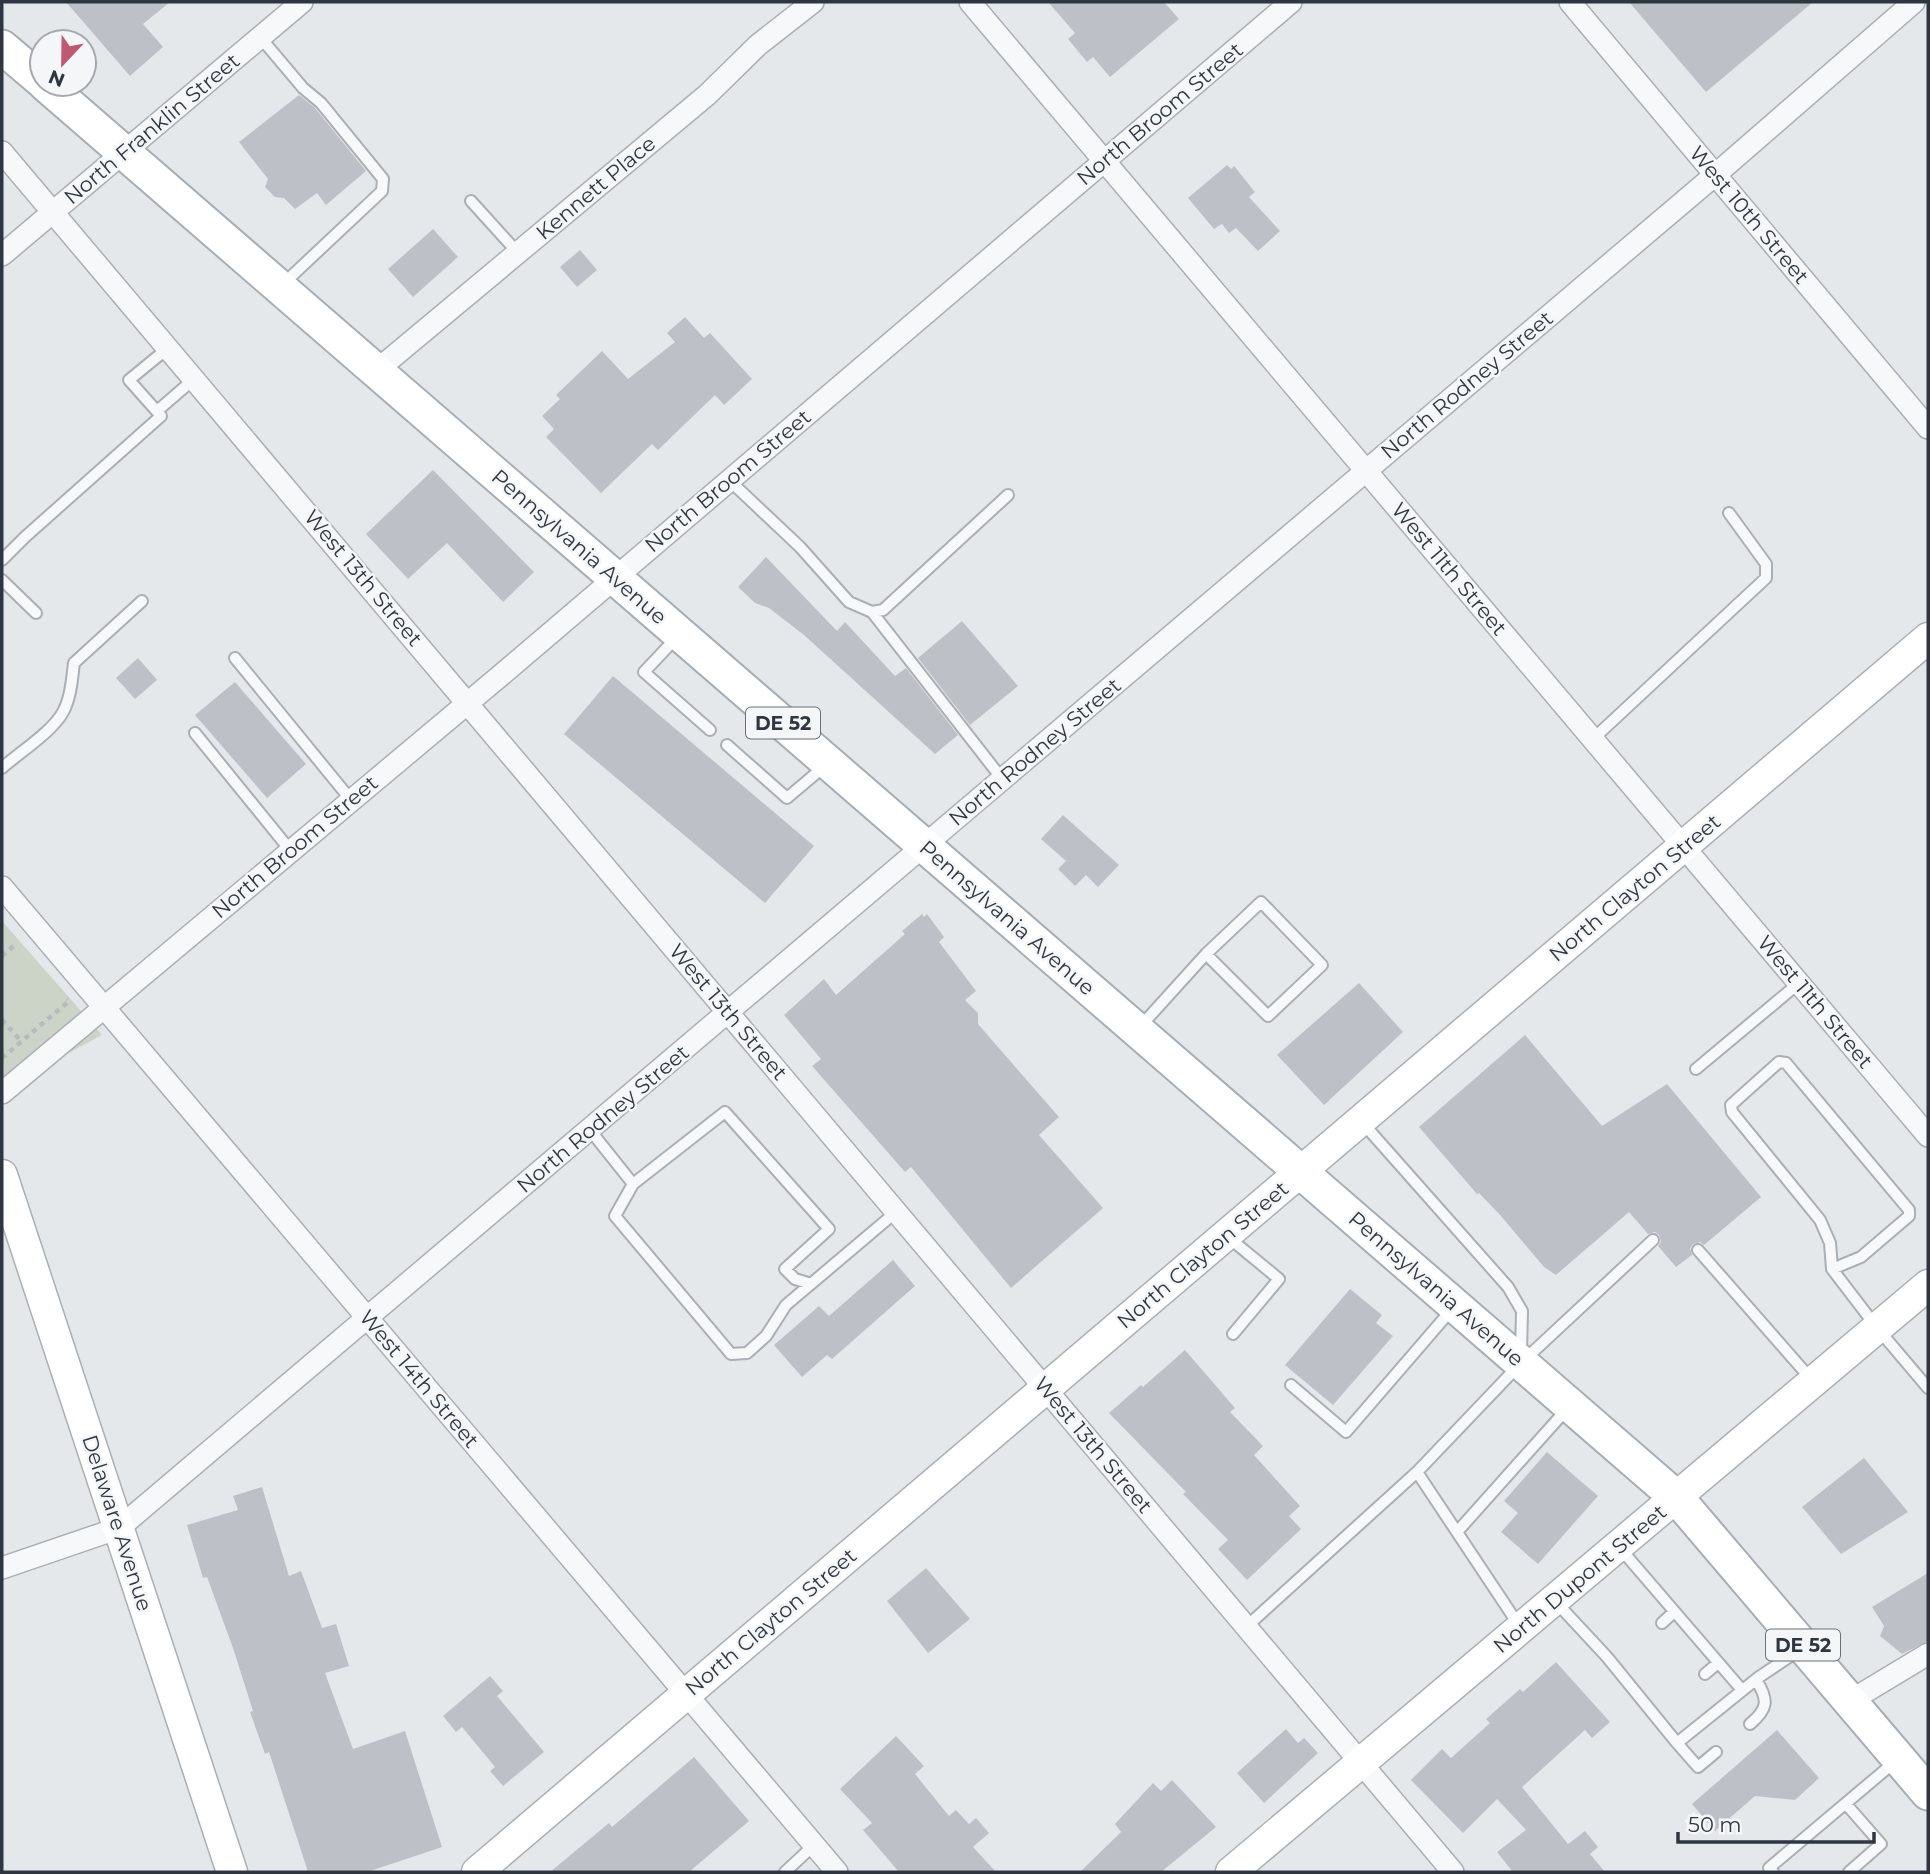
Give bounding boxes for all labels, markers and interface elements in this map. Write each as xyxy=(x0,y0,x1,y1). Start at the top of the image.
north arrow xyxy=(28,28,98,98)
street label: North Broom Street xyxy=(1072,37,1248,190)
street label: North Franklin Street xyxy=(59,48,245,209)
text: N xyxy=(45,65,68,92)
street label: Kennett Place xyxy=(531,131,660,245)
street label: West 10th Street xyxy=(1684,141,1814,289)
street label: North Rodney Street xyxy=(1376,305,1558,464)
street label: North Broom Street xyxy=(640,404,816,557)
street label: Pennsylvania Avenue xyxy=(487,464,672,629)
street label: West 11th Street xyxy=(1386,497,1512,640)
street label: West 13th Street xyxy=(299,504,428,651)
street label: North Rodney Street xyxy=(944,672,1126,831)
road number: DE 52 xyxy=(746,708,820,738)
street label: North Broom Street xyxy=(207,770,383,923)
street label: North Clayton Street xyxy=(1544,809,1725,967)
street label: Pennsylvania Avenue xyxy=(915,835,1100,1000)
street label: West 11th Street xyxy=(1752,930,1878,1073)
street label: West 13th Street xyxy=(664,938,793,1085)
street label: North Rodney Street xyxy=(512,1039,694,1198)
street label: North Clayton Street xyxy=(1112,1176,1293,1334)
street label: Pennsylvania Avenue xyxy=(1344,1206,1529,1371)
street label: West 14th Street xyxy=(354,1305,484,1453)
street label: West 13th Street xyxy=(1029,1371,1158,1518)
street label: Delaware Avenue xyxy=(77,1432,158,1614)
street label: North Dupont Street xyxy=(1488,1499,1671,1658)
street label: North Clayton Street xyxy=(680,1543,861,1701)
road number: DE 52 xyxy=(1766,1630,1840,1660)
scale bar xyxy=(1678,1800,1874,1844)
text: 50 m xyxy=(1688,1812,1742,1837)

